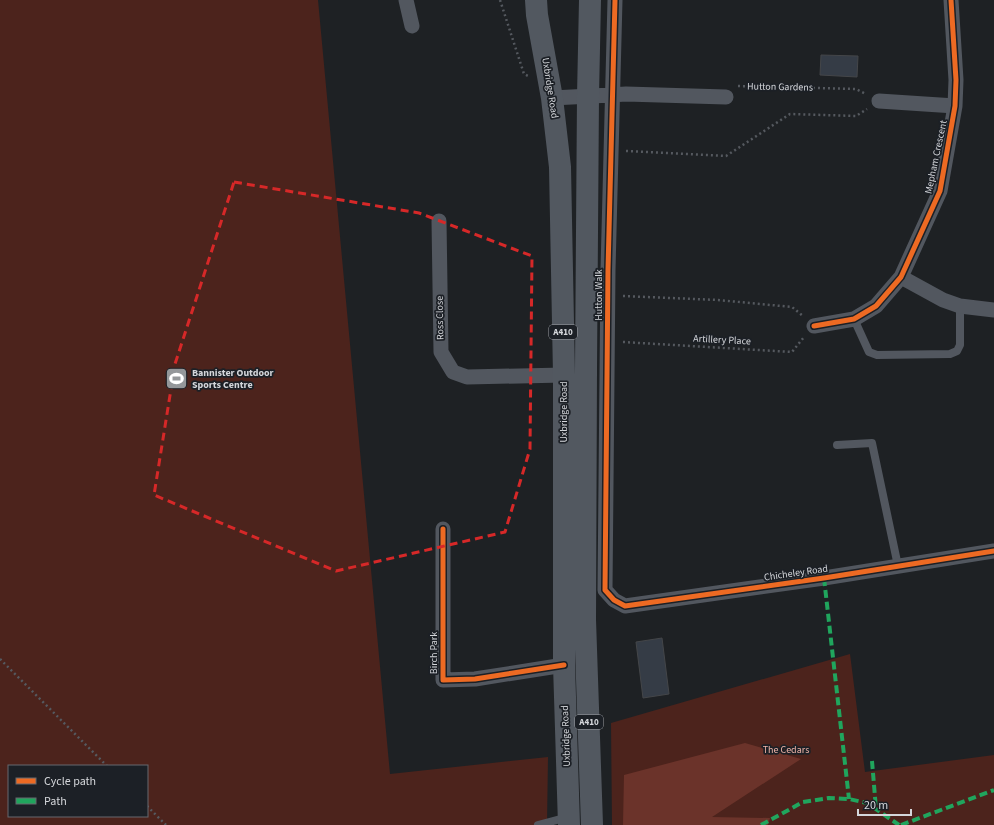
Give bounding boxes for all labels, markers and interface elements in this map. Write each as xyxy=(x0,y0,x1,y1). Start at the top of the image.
street label: Uxbridge Road xyxy=(538,57,562,119)
street label: Hutton Gardens xyxy=(747,79,813,95)
street label: Mepham Crescent xyxy=(921,118,951,195)
street label: Hutton Walk xyxy=(592,269,606,321)
street label: Ross Close xyxy=(433,296,447,340)
road number: A410 xyxy=(549,325,577,339)
street label: Artillery Place xyxy=(693,331,751,349)
sports icon: Bannister Outdoor Sports Centre xyxy=(164,366,190,392)
place label: Bannister Outdoor Sports Centre xyxy=(192,366,274,392)
street label: Uxbridge Road xyxy=(557,381,571,443)
street label: Chicheley Road xyxy=(763,562,829,584)
street label: Birch Park xyxy=(427,632,441,674)
street label: Uxbridge Road xyxy=(558,705,574,767)
road number: A410 xyxy=(575,715,603,729)
park label: The Cedars xyxy=(763,743,809,757)
legend xyxy=(8,765,148,817)
text: Cycle path xyxy=(44,773,96,790)
scale bar xyxy=(858,791,911,817)
text: Path xyxy=(44,793,67,810)
text: 20 m xyxy=(864,797,888,814)

